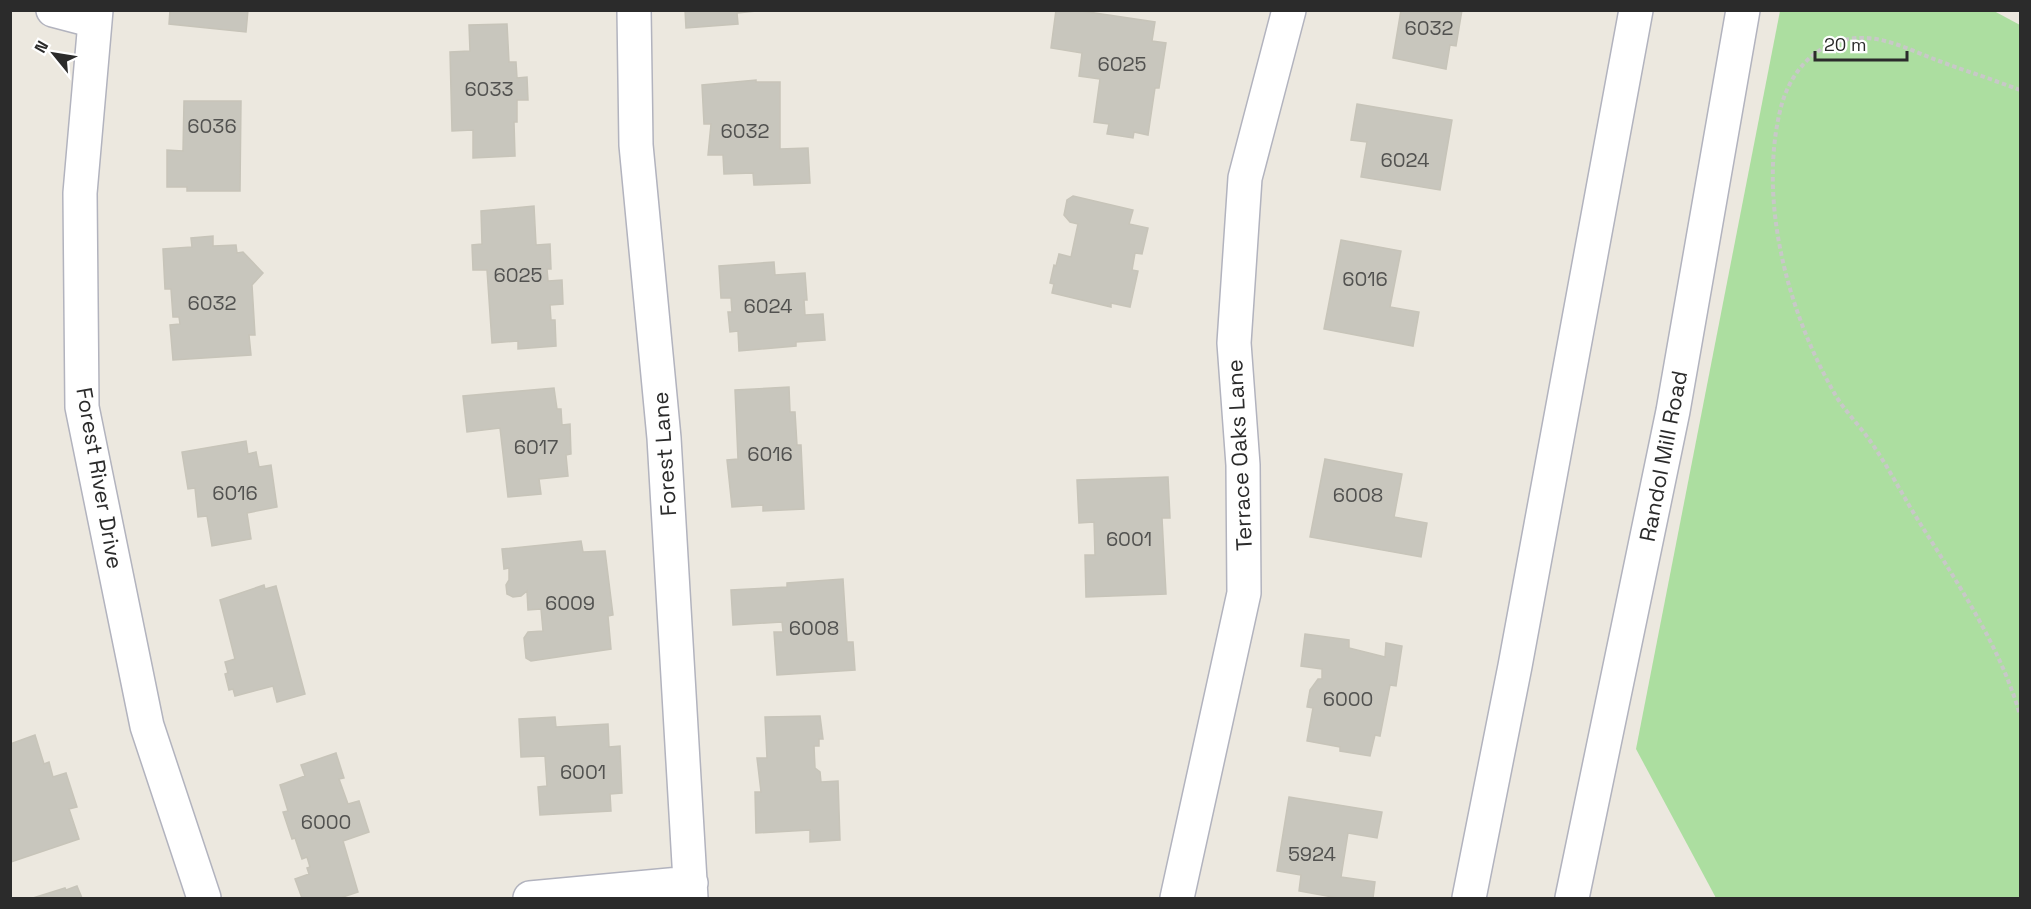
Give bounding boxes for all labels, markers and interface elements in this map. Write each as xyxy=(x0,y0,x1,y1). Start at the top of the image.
house number: 6032 xyxy=(1404,15,1454,41)
north arrow xyxy=(24,24,84,84)
scale bar xyxy=(1815,24,1906,62)
text: 20 m xyxy=(1824,33,1867,56)
text: N xyxy=(30,37,53,57)
house number: 6025 xyxy=(1097,51,1147,77)
house number: 6033 xyxy=(464,76,514,102)
house number: 6036 xyxy=(187,113,237,139)
house number: 6032 xyxy=(720,118,770,144)
house number: 6024 xyxy=(1380,147,1430,173)
house number: 6025 xyxy=(493,262,543,288)
house number: 6016 xyxy=(1342,266,1388,292)
house number: 6032 xyxy=(187,290,237,316)
house number: 6024 xyxy=(743,293,793,319)
street label: Terrace Oaks Lane xyxy=(1220,359,1258,551)
street label: Randol Mill Road xyxy=(1633,368,1693,544)
street label: Forest River Drive xyxy=(70,385,130,571)
street label: Forest Lane xyxy=(646,391,682,517)
house number: 6017 xyxy=(514,434,558,460)
house number: 6016 xyxy=(747,441,793,467)
house number: 6016 xyxy=(212,480,258,506)
house number: 6008 xyxy=(1333,482,1383,508)
house number: 6001 xyxy=(1106,526,1152,552)
house number: 6009 xyxy=(545,590,595,616)
house number: 6008 xyxy=(789,615,839,641)
house number: 6000 xyxy=(1323,686,1373,712)
house number: 6001 xyxy=(560,759,606,785)
house number: 6000 xyxy=(301,809,351,835)
house number: 5924 xyxy=(1288,841,1336,867)

